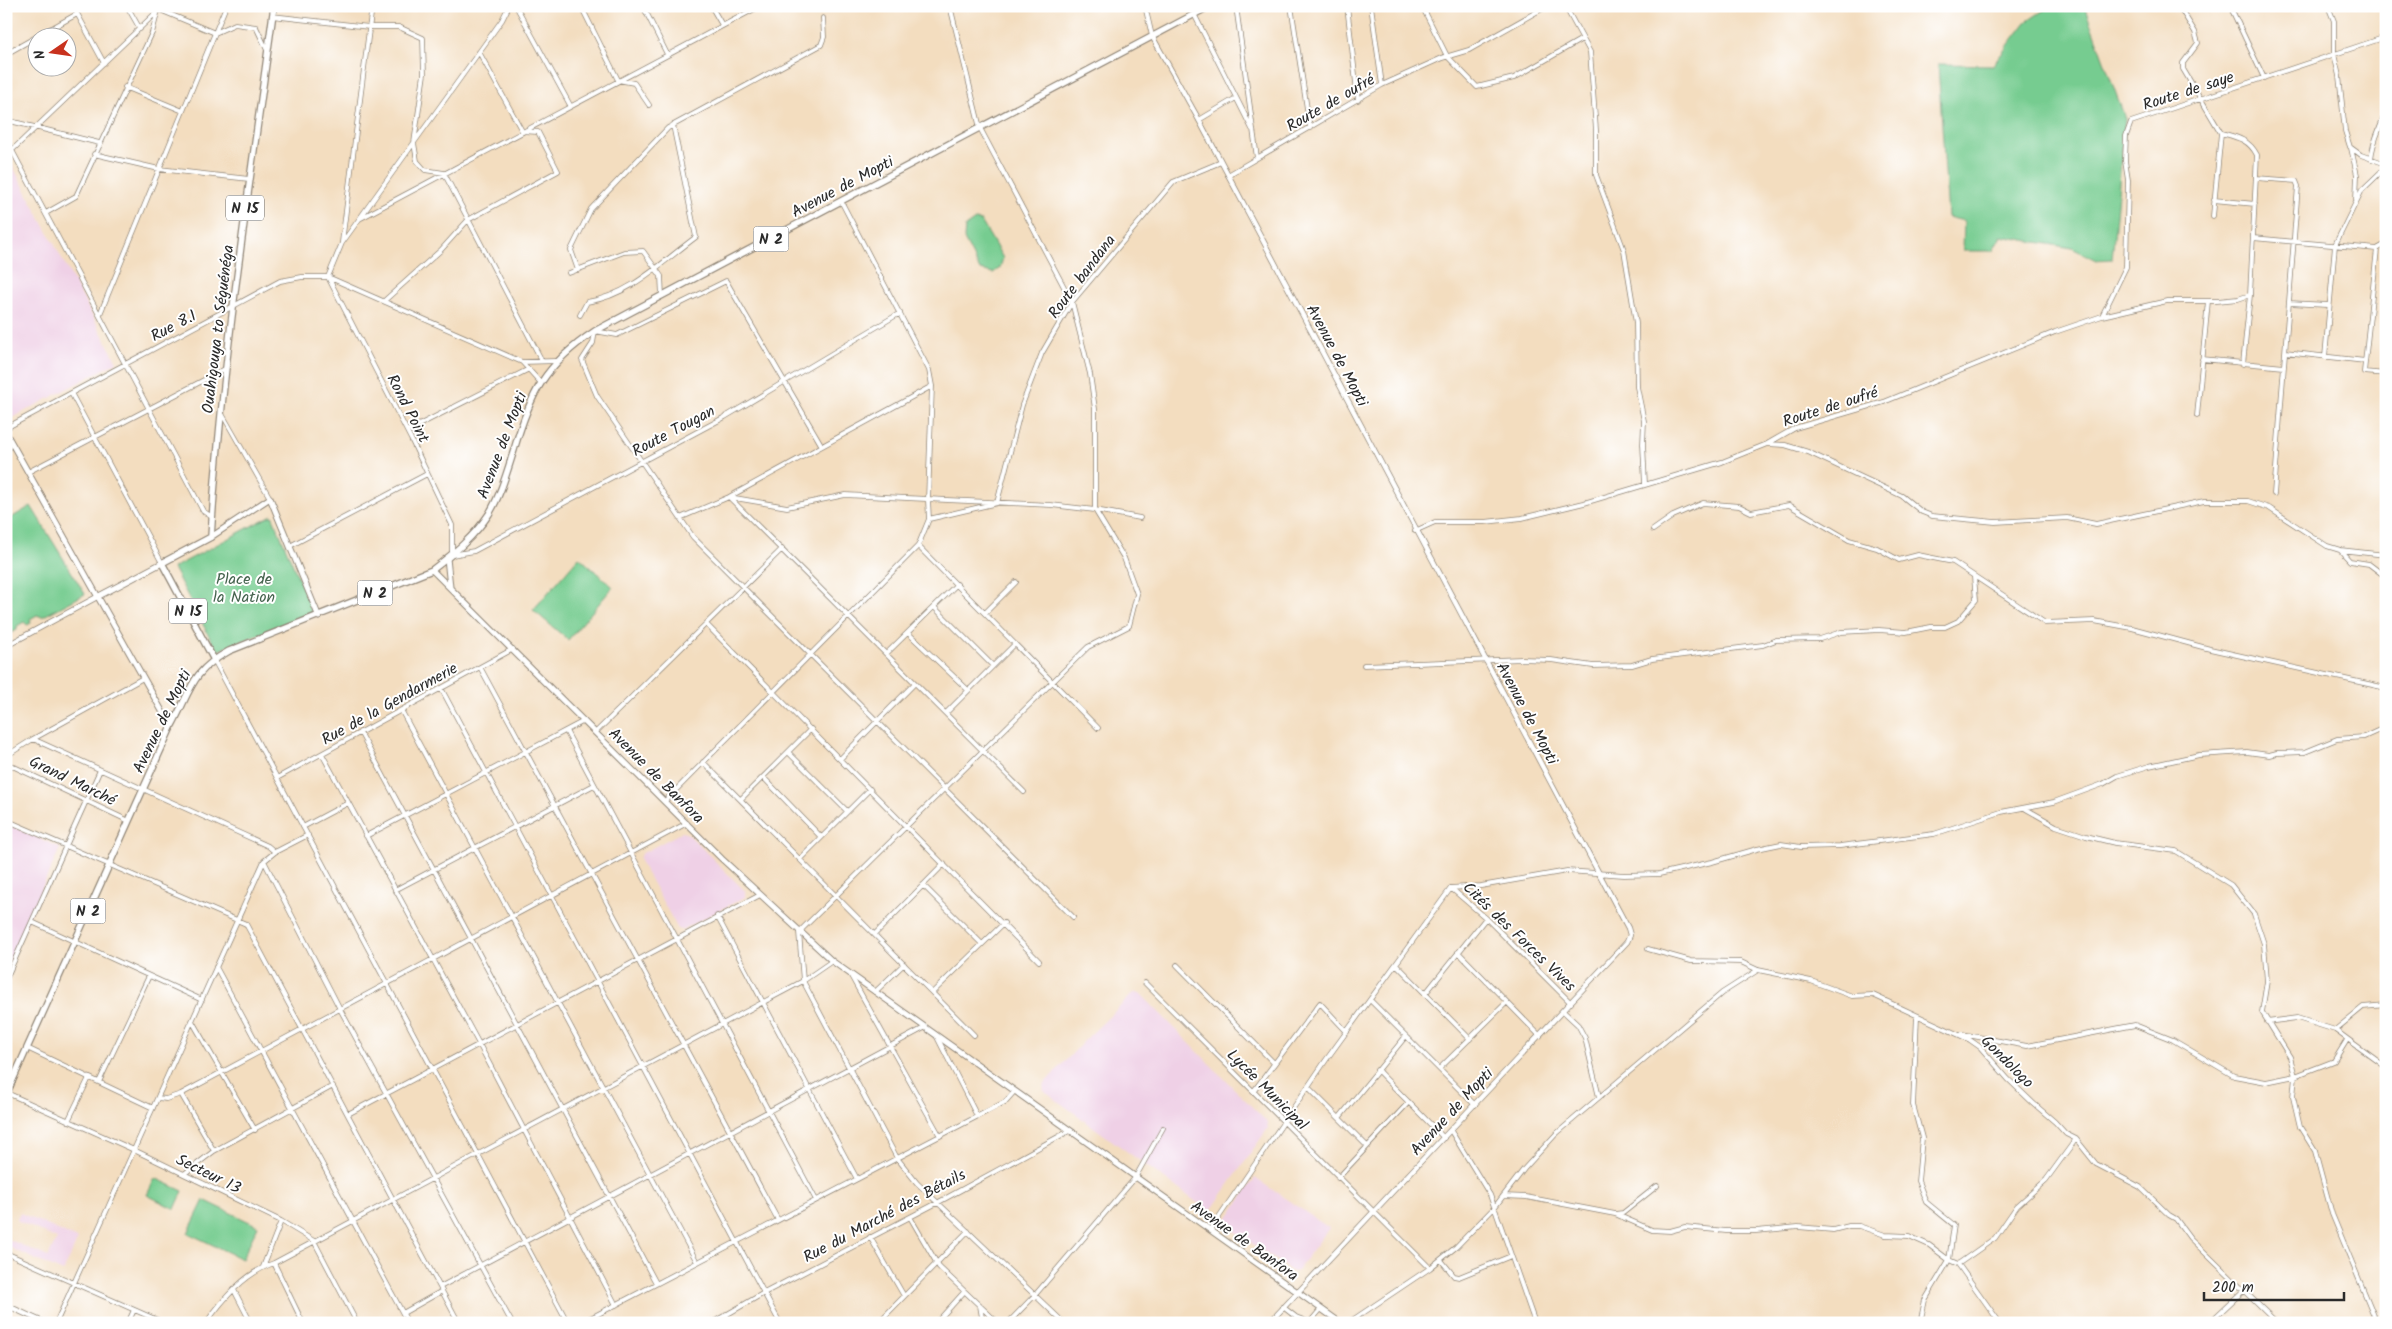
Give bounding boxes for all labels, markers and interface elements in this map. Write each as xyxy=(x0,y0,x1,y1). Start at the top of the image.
north arrow xyxy=(28,28,78,78)
text: N xyxy=(29,48,52,61)
street label: Route de saye xyxy=(2140,65,2237,118)
street label: Route de oufré xyxy=(1282,67,1381,139)
street label: Avenue de Mopti xyxy=(787,149,899,225)
road number: N 15 xyxy=(226,196,264,220)
road number: N 2 xyxy=(754,226,788,252)
street label: Route bandana xyxy=(1042,229,1122,324)
street label: Ouahigouya to Séguénéga xyxy=(196,243,241,415)
street label: Avenue de Mopti xyxy=(1299,300,1375,412)
street label: Rue 8.1 xyxy=(146,304,201,349)
street label: Rond Point xyxy=(380,370,436,448)
street label: Route de oufré xyxy=(1780,380,1882,435)
street label: Avenue de Mopti xyxy=(471,387,535,503)
street label: Route Tougan xyxy=(628,399,720,464)
park label: Place de la Nation xyxy=(213,567,275,610)
road number: N 2 xyxy=(358,580,392,606)
road number: N 15 xyxy=(169,598,207,624)
street label: Rue de la Gendarmerie xyxy=(317,656,463,752)
street label: Avenue de Mopti xyxy=(1489,658,1565,770)
street label: Avenue de Mopti xyxy=(126,664,199,778)
street label: Avenue de Banfora xyxy=(602,722,710,830)
street label: Grand Marché xyxy=(25,750,121,814)
street label: Cités des Forces Vives xyxy=(1456,876,1582,998)
road number: N 2 xyxy=(70,898,106,924)
street label: Gondologo xyxy=(1974,1030,2039,1095)
street label: Lycée Municipal xyxy=(1220,1044,1314,1137)
street label: Avenue de Mopti xyxy=(1405,1061,1500,1162)
street label: Secteur 13 xyxy=(172,1148,245,1201)
street label: Rue du Marché des Bétails xyxy=(799,1163,971,1270)
street label: Avenue de Banfora xyxy=(1185,1194,1303,1288)
scale bar xyxy=(2204,1269,2344,1301)
text: 200 m xyxy=(2212,1276,2254,1300)

